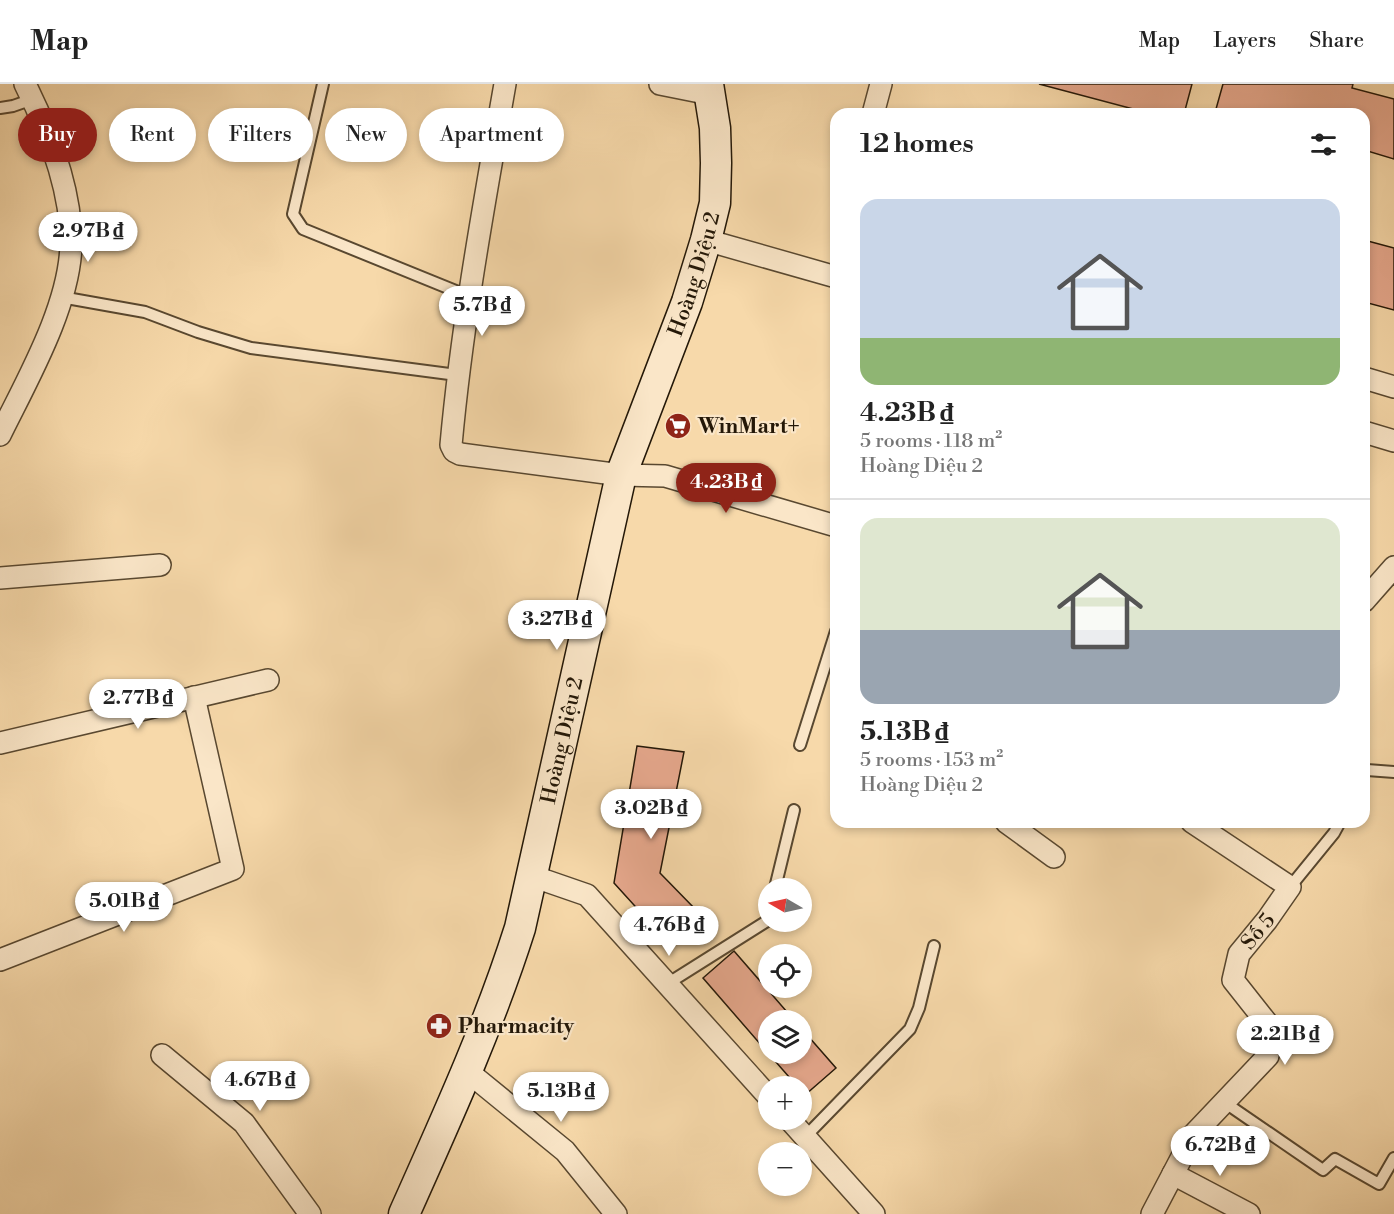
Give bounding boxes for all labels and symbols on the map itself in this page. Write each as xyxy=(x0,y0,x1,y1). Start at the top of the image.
street label: Hoàng Diệu 2 xyxy=(663,209,726,340)
pin: 2.97B ₫ xyxy=(33,212,143,263)
pin: 5.7B ₫ xyxy=(433,286,531,337)
supermarket icon: WinMart+ xyxy=(663,411,693,441)
place label: WinMart+ xyxy=(697,414,800,440)
pin: 4.23B ₫ xyxy=(671,463,781,514)
pin: 3.27B ₫ xyxy=(502,600,612,651)
street label: Hoàng Diệu 2 xyxy=(536,675,590,807)
pin: 2.77B ₫ xyxy=(83,679,193,730)
pin: 3.02B ₫ xyxy=(596,789,706,840)
north arrow xyxy=(758,878,812,932)
pin: 5.01B ₫ xyxy=(69,882,179,933)
pin: 4.76B ₫ xyxy=(614,906,724,957)
street label: Số 5 xyxy=(1236,908,1281,955)
pharmacy icon: Pharmacity xyxy=(424,1011,454,1041)
place label: Pharmacity xyxy=(458,1014,575,1040)
pin: 2.21B ₫ xyxy=(1230,1015,1340,1066)
pin: 4.67B ₫ xyxy=(205,1061,315,1112)
pin: 5.13B ₫ xyxy=(506,1072,616,1123)
pin: 6.72B ₫ xyxy=(1165,1126,1275,1177)

